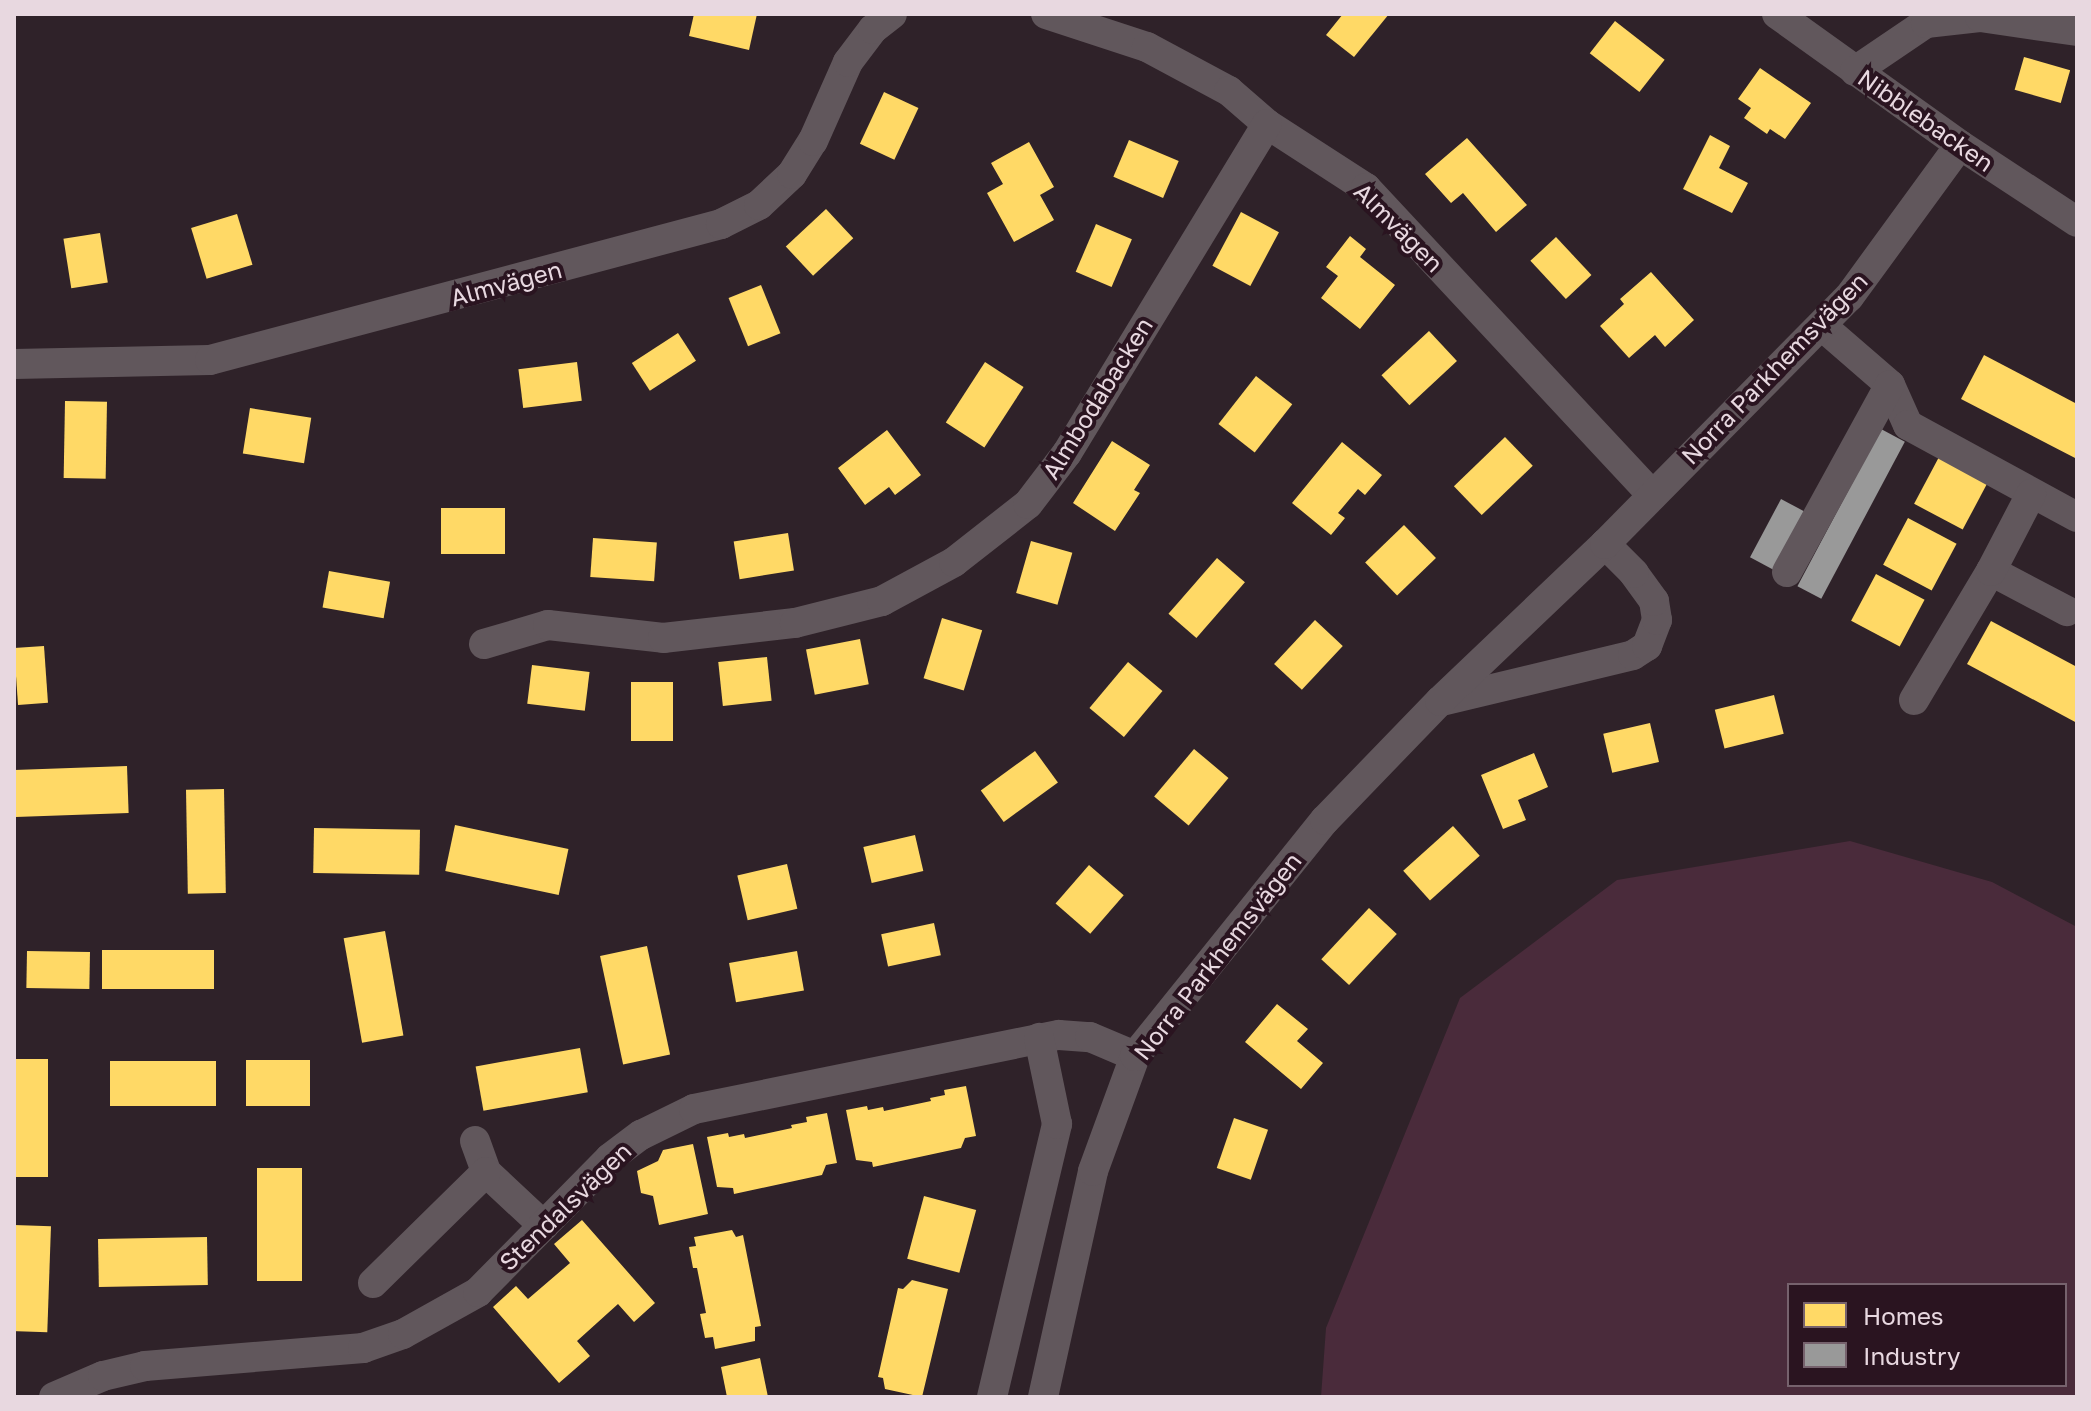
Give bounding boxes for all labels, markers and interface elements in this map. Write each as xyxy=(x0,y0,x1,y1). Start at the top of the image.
street label: Nibblebacken xyxy=(1853,63,1999,177)
street label: Almvägen xyxy=(1349,177,1449,277)
street label: Almvägen xyxy=(447,254,565,312)
street label: Norra Parkhemsvägen xyxy=(1675,266,1873,470)
street label: Almbodabacken xyxy=(1036,312,1158,484)
street label: Norra Parkhemsvägen xyxy=(1127,847,1307,1065)
street label: Stendalsvägen xyxy=(493,1136,637,1276)
legend xyxy=(1787,1283,2067,1387)
text: Homes xyxy=(1863,1301,1944,1330)
text: Industry xyxy=(1863,1341,1960,1370)

